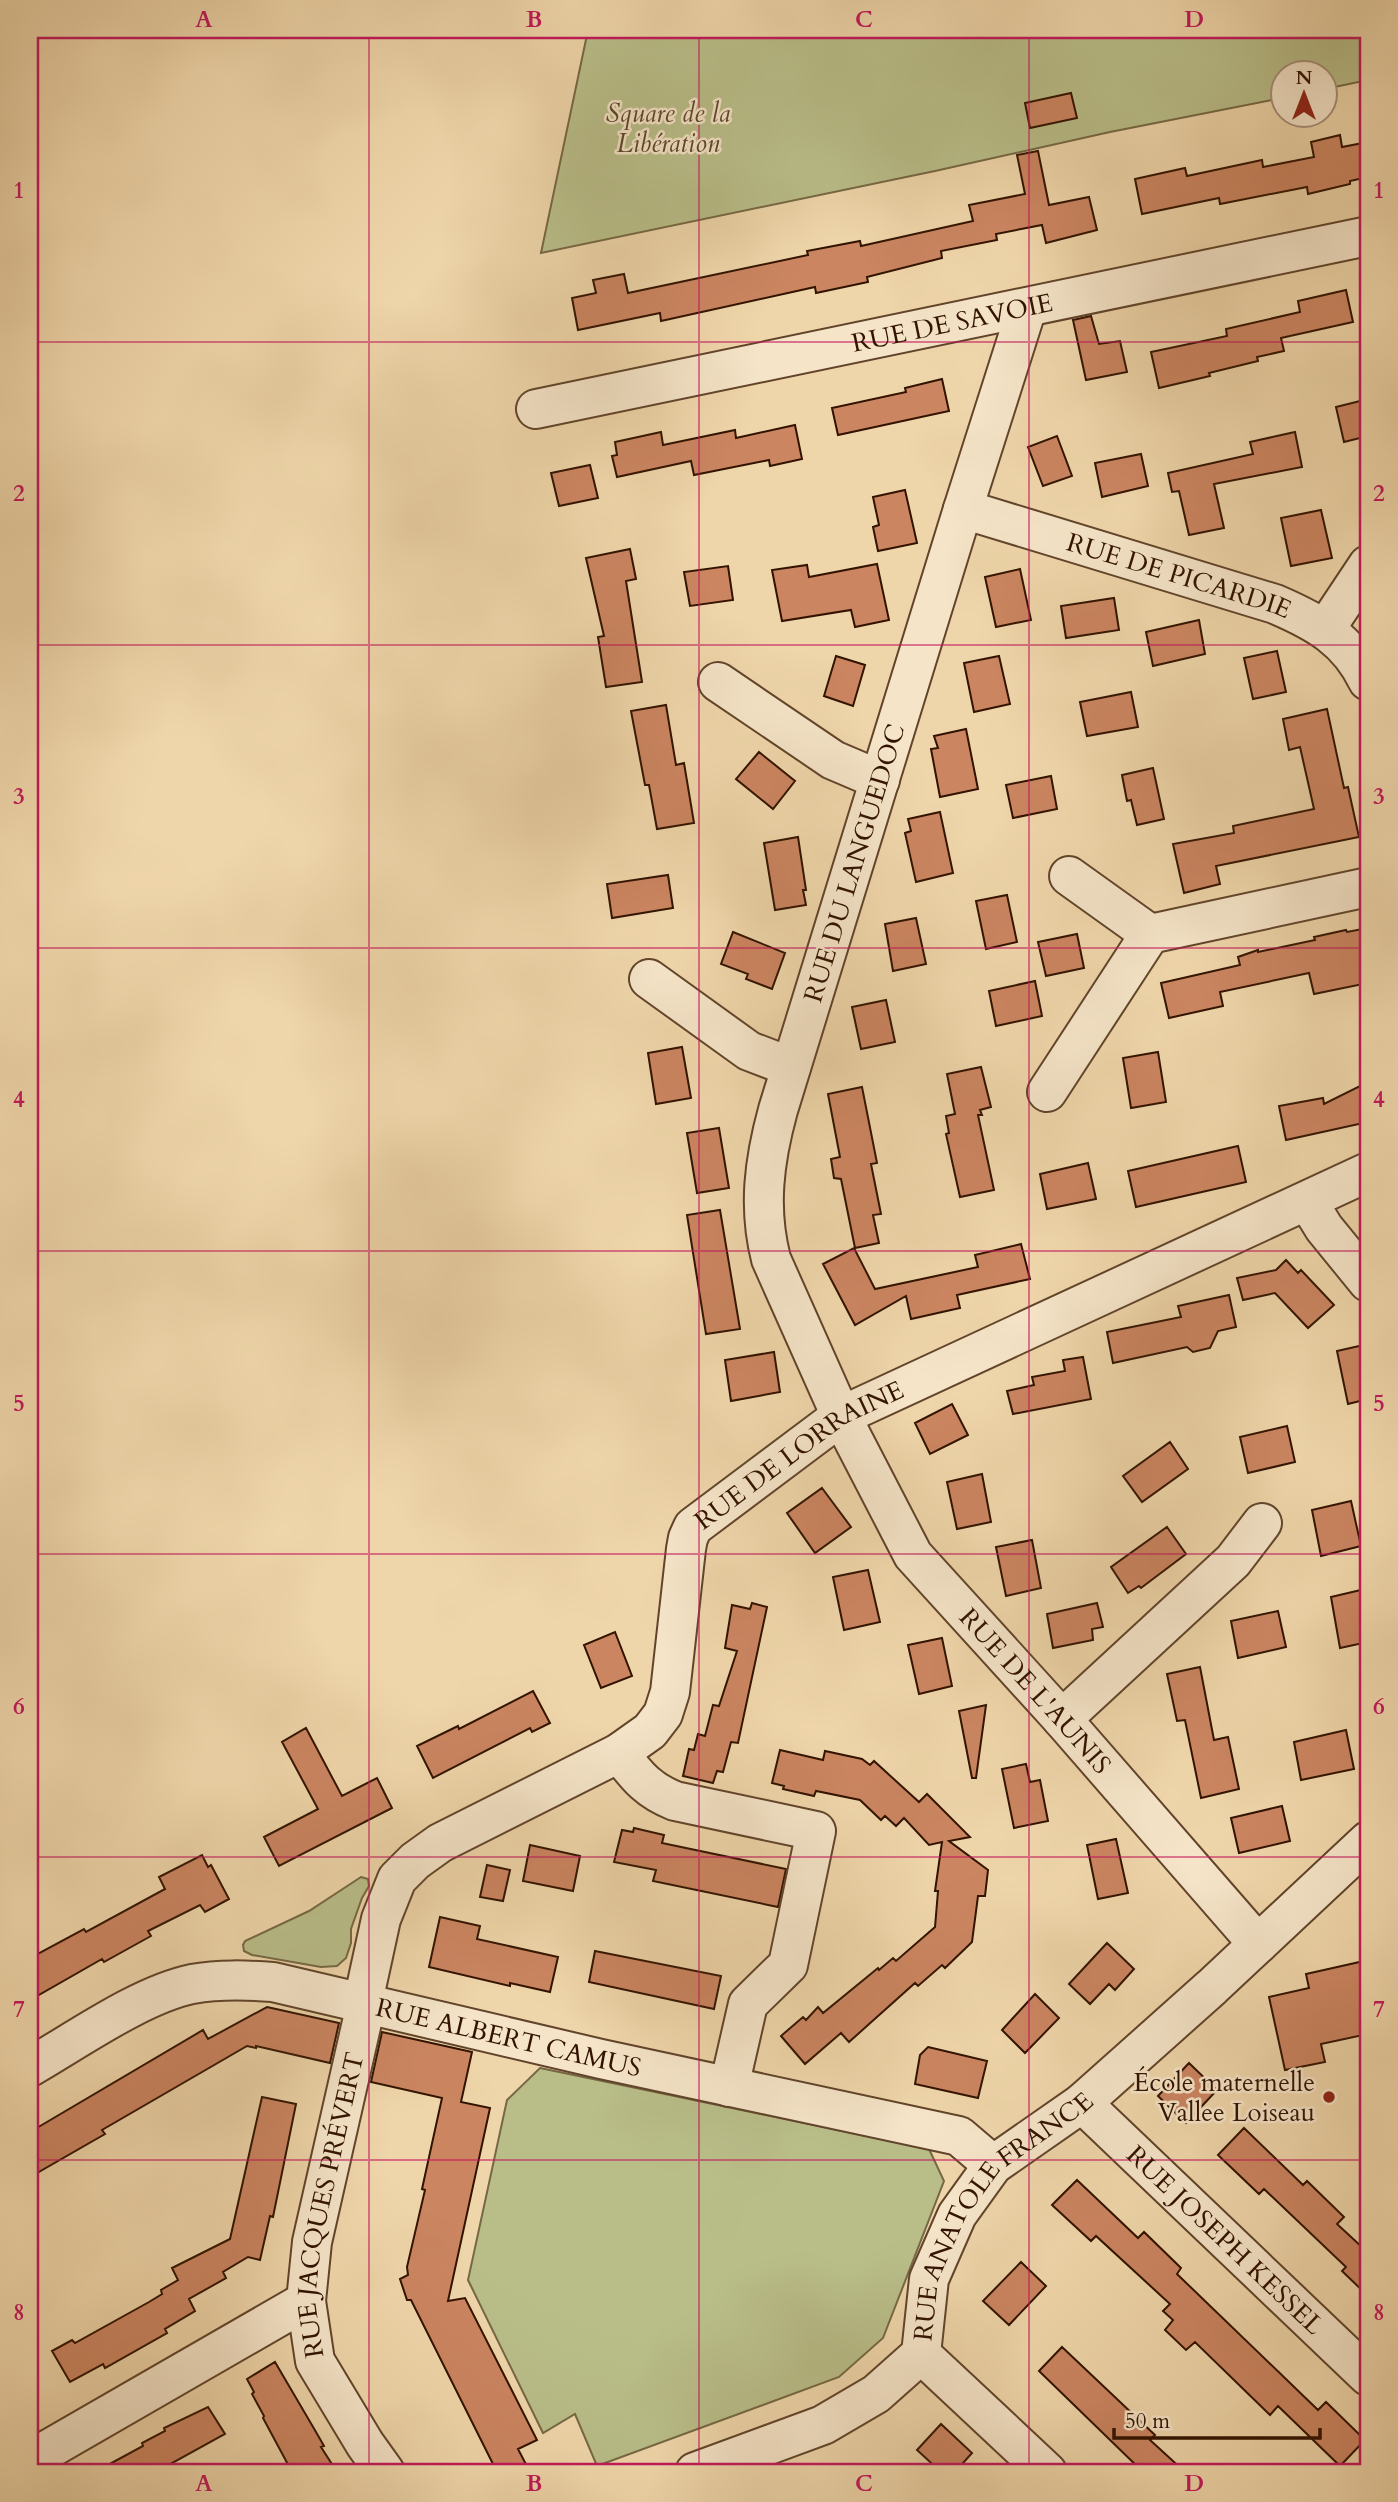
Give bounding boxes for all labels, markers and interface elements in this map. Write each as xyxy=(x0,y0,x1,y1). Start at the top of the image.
text: A xyxy=(195,4,213,35)
text: B xyxy=(526,4,542,35)
text: C xyxy=(855,4,873,35)
text: D xyxy=(1184,4,1204,35)
north arrow xyxy=(1268,60,1338,130)
text: N xyxy=(1296,65,1313,91)
park label: Square de la Libération xyxy=(606,96,731,161)
text: 1 xyxy=(13,175,25,206)
text: 1 xyxy=(1373,175,1385,206)
street label: RUE DE SAVOIE xyxy=(849,285,1056,361)
text: 2 xyxy=(13,478,25,509)
text: 2 xyxy=(1373,478,1385,509)
street label: RUE DE PICARDIE xyxy=(1062,525,1297,627)
street label: RUE DU LANGUEDOC xyxy=(795,720,914,1007)
text: 3 xyxy=(13,781,25,812)
text: 3 xyxy=(1373,781,1385,812)
text: 4 xyxy=(13,1084,25,1115)
text: 4 xyxy=(1373,1084,1385,1115)
street label: RUE DE LORRAINE xyxy=(687,1372,909,1538)
text: 5 xyxy=(13,1388,25,1419)
text: 5 xyxy=(1373,1388,1385,1419)
street label: RUE DE L'AUNIS xyxy=(951,1600,1119,1782)
text: 6 xyxy=(13,1691,25,1722)
text: 6 xyxy=(1373,1691,1385,1722)
street label: RUE ALBERT CAMUS xyxy=(372,1990,644,2085)
text: 7 xyxy=(13,1994,25,2025)
text: 7 xyxy=(1373,1994,1385,2025)
street label: RUE JACQUES PRÉVERT xyxy=(289,2049,373,2360)
place label: École maternelle Vallee Loiseau xyxy=(1133,2065,1315,2130)
street label: RUE ANATOLE FRANCE xyxy=(906,2084,1101,2343)
marker: École maternelle Vallee Loiseau xyxy=(1321,2089,1337,2105)
street label: RUE JOSEPH KESSEL xyxy=(1119,2138,1331,2343)
text: 8 xyxy=(13,2297,25,2328)
text: 8 xyxy=(1373,2297,1385,2328)
scale bar xyxy=(1114,2397,1321,2441)
text: 50 m xyxy=(1125,2407,1170,2436)
text: A xyxy=(195,2468,213,2499)
text: B xyxy=(526,2468,542,2499)
text: C xyxy=(855,2468,873,2499)
text: D xyxy=(1184,2468,1204,2499)

